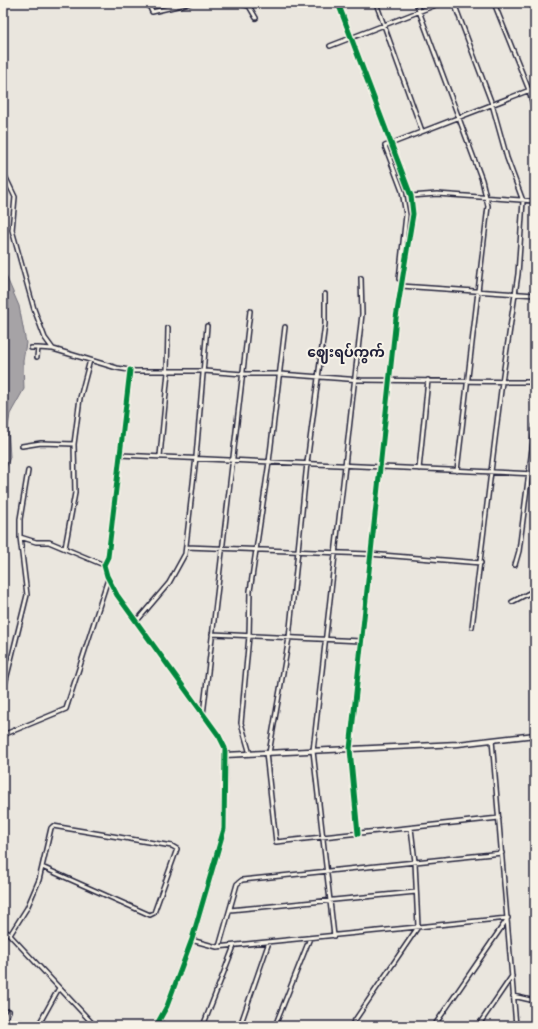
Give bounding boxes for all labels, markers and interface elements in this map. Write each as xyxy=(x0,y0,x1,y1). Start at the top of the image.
district label: ဈေးရပ်ကွက် xyxy=(307,342,385,364)

